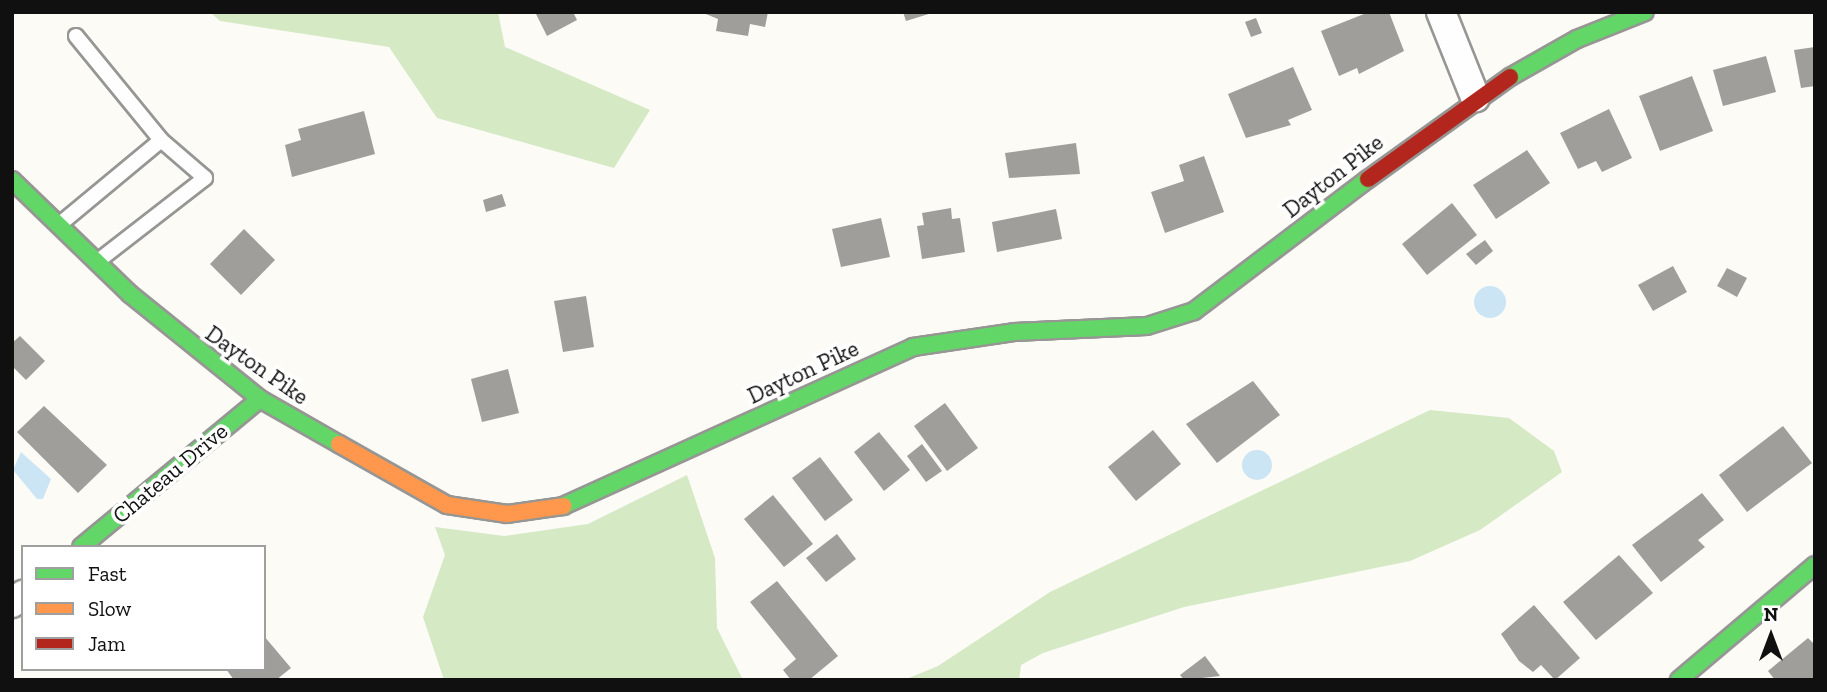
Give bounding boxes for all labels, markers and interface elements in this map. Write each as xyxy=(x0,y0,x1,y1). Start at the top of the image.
street label: Dayton Pike xyxy=(1278,128,1388,224)
street label: Dayton Pike xyxy=(200,320,314,410)
street label: Dayton Pike xyxy=(743,334,863,410)
street label: Chateau Drive xyxy=(107,417,233,529)
legend xyxy=(21,545,266,671)
text: Fast xyxy=(88,561,127,586)
text: Slow xyxy=(88,596,131,621)
north arrow xyxy=(1736,601,1806,671)
text: N xyxy=(1764,603,1778,626)
text: Jam xyxy=(88,631,125,656)

